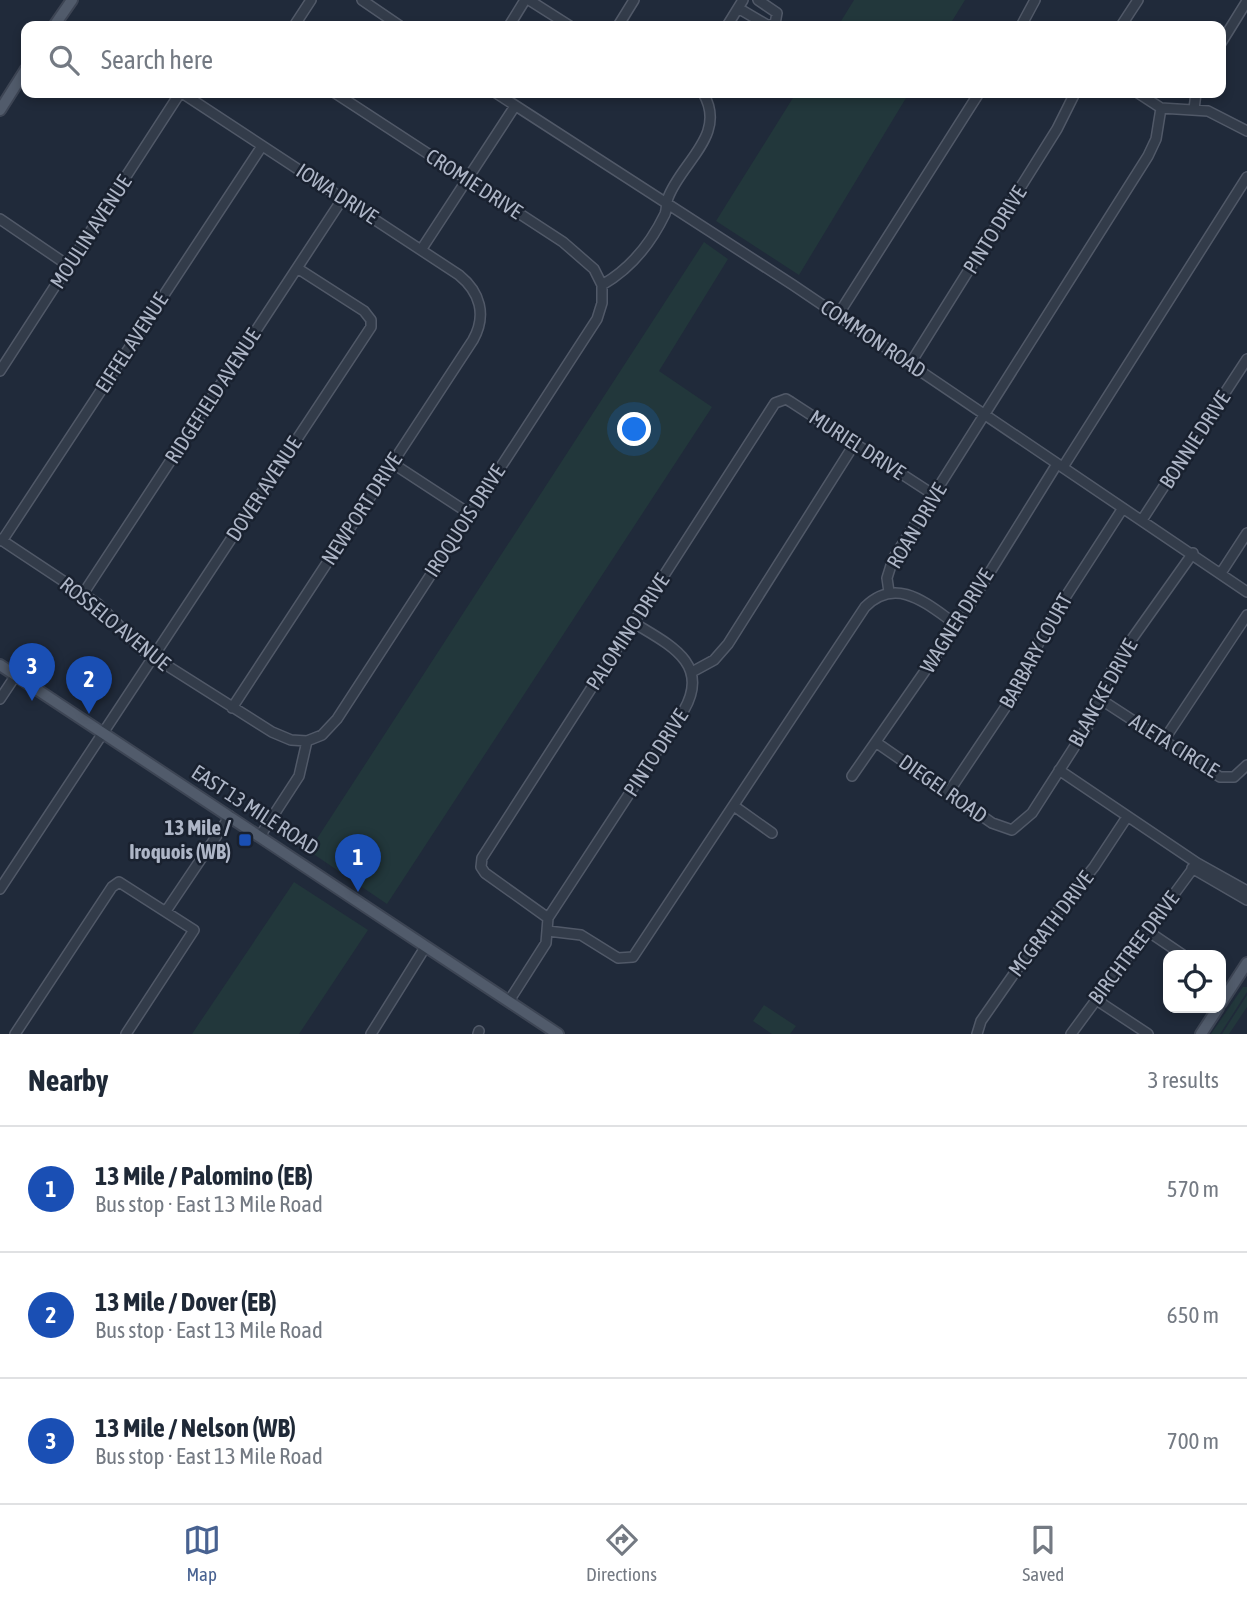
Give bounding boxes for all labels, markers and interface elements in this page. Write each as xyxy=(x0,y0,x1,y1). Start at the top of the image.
search box xyxy=(21,21,1226,98)
icon: search xyxy=(45,41,83,79)
text: Search here xyxy=(101,45,213,75)
street label: CROMIE DRIVE xyxy=(422,143,527,223)
street label: IOWA DRIVE xyxy=(292,158,383,228)
street label: MOULIN AVENUE xyxy=(45,170,136,293)
street label: PINTO DRIVE xyxy=(958,181,1031,278)
street label: EIFFEL AVENUE xyxy=(90,288,172,397)
street label: COMMON ROAD xyxy=(816,294,931,382)
street label: RIDGEFIELD AVENUE xyxy=(160,323,265,467)
street label: BONNIE DRIVE xyxy=(1154,386,1234,493)
street label: MURIEL DRIVE xyxy=(805,404,910,484)
your location xyxy=(617,412,651,446)
street label: DOVER AVENUE xyxy=(221,432,306,545)
street label: NEWPORT DRIVE xyxy=(316,448,406,569)
street label: IROQUOIS DRIVE xyxy=(419,460,509,581)
street label: ROAN DRIVE xyxy=(881,479,951,572)
street label: WAGNER DRIVE xyxy=(915,564,998,677)
street label: PALOMINO DRIVE xyxy=(581,569,674,694)
street label: ROSSELO AVENUE xyxy=(56,571,176,675)
street label: BARBARY COURT xyxy=(994,589,1076,712)
street label: BLANCKE DRIVE xyxy=(1063,635,1142,750)
pin: 3 xyxy=(9,643,55,701)
pin: 2 xyxy=(66,656,112,714)
street label: PINTO DRIVE xyxy=(618,704,692,800)
street label: ALETA CIRCLE xyxy=(1126,708,1224,782)
street label: DIEGEL ROAD xyxy=(895,749,992,827)
street label: EAST 13 MILE ROAD xyxy=(187,759,324,859)
place label: 13 Mile / Iroquois (WB) xyxy=(129,815,232,863)
marker: 13 Mile / Iroquois (WB) xyxy=(237,832,253,848)
pin: 1 xyxy=(335,834,381,892)
street label: MCGRATH DRIVE xyxy=(1003,866,1098,981)
street label: BIRCHTREE DRIVE xyxy=(1083,886,1183,1008)
map controls xyxy=(1163,950,1226,1013)
button: locate xyxy=(1163,950,1226,1013)
text: Nearby xyxy=(28,1063,108,1097)
text: 3 results xyxy=(1148,1067,1219,1093)
text: 13 Mile / Palomino (EB) xyxy=(95,1161,313,1191)
text: 1 xyxy=(46,1176,56,1202)
text: 570 m xyxy=(1167,1176,1219,1202)
text: Bus stop · East 13 Mile Road xyxy=(95,1191,323,1217)
text: 13 Mile / Dover (EB) xyxy=(95,1287,277,1317)
text: 2 xyxy=(46,1302,56,1328)
text: 650 m xyxy=(1167,1302,1219,1328)
text: Bus stop · East 13 Mile Road xyxy=(95,1317,323,1343)
text: 13 Mile / Nelson (WB) xyxy=(95,1413,296,1443)
text: 3 xyxy=(46,1428,56,1454)
text: 700 m xyxy=(1167,1428,1219,1454)
text: Bus stop · East 13 Mile Road xyxy=(95,1443,323,1469)
tab: Map xyxy=(183,1521,221,1585)
tab: Directions xyxy=(586,1521,657,1585)
tab: Saved xyxy=(1022,1521,1064,1585)

